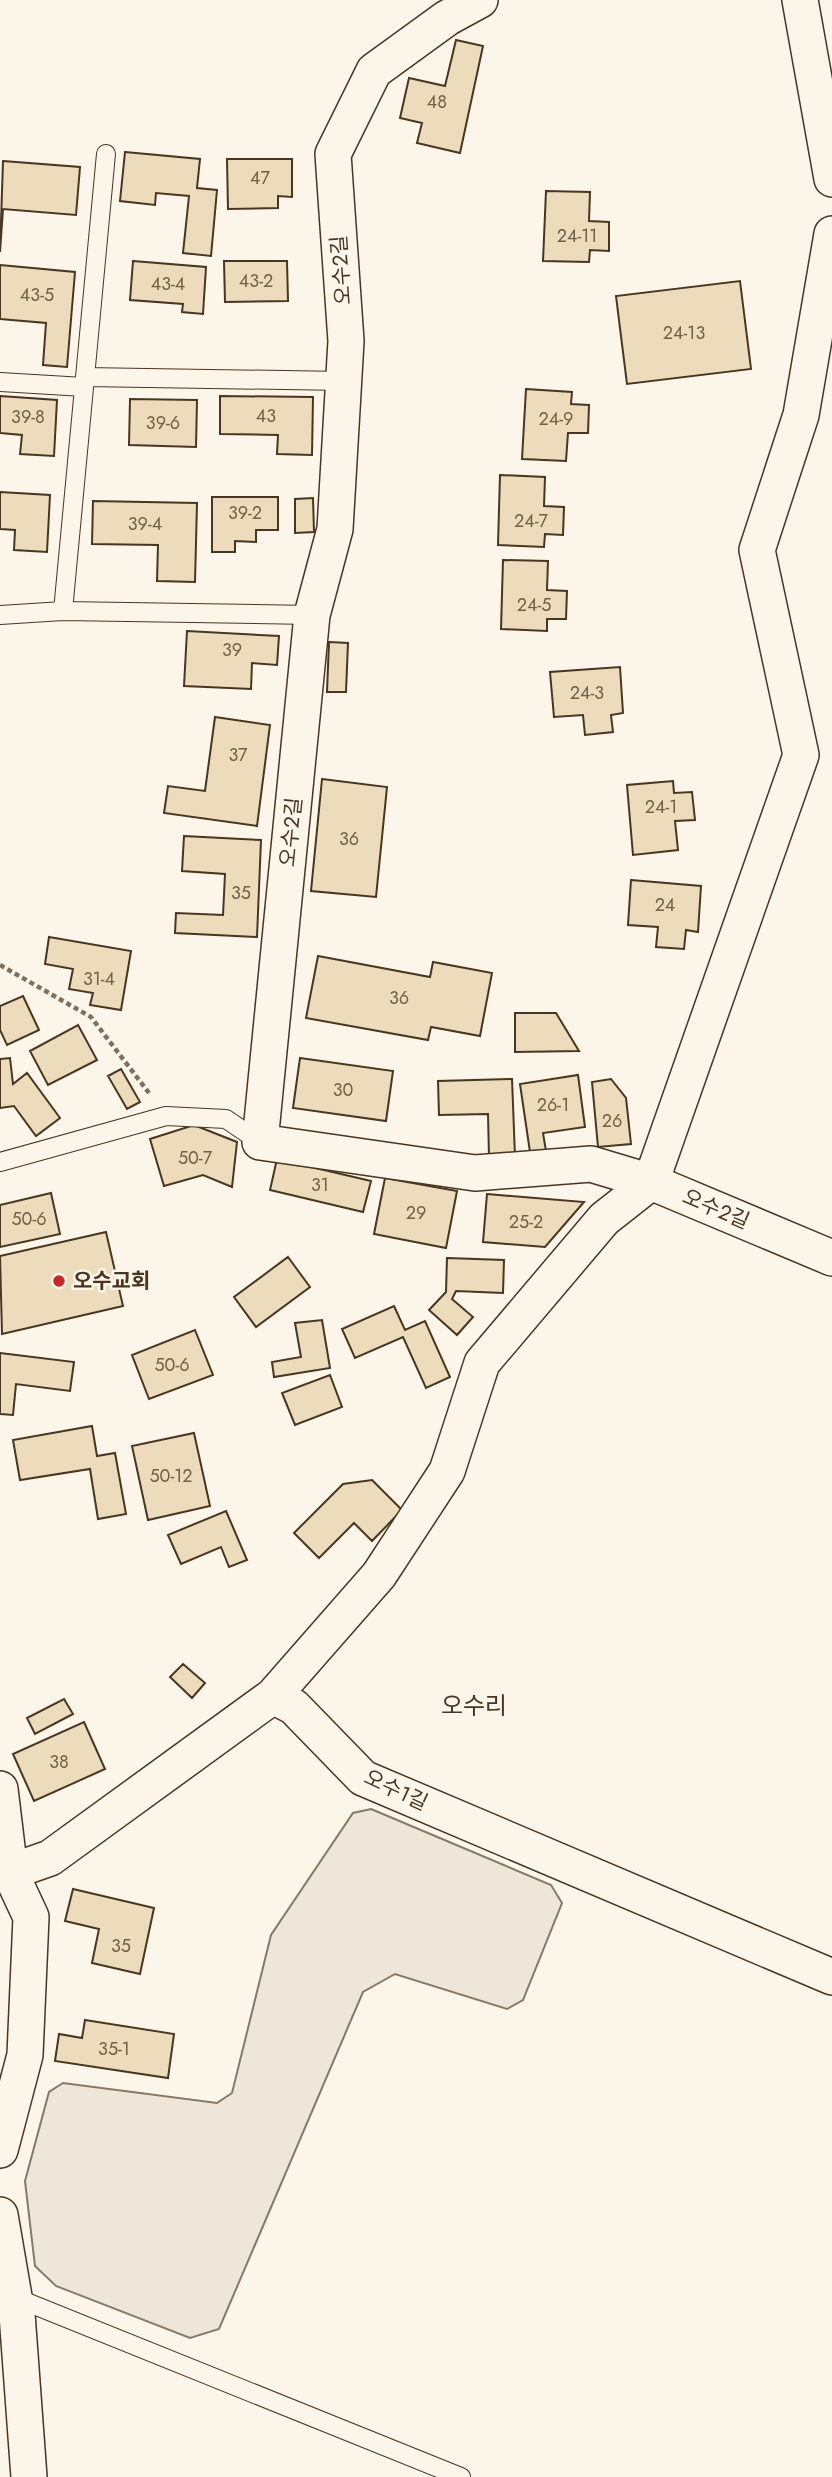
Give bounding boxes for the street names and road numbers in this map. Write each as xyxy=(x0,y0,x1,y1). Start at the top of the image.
street label: 오수2길 xyxy=(324,234,358,306)
street label: 오수2길 xyxy=(272,796,310,868)
street label: 오수2길 xyxy=(678,1182,754,1236)
street label: 오수1길 xyxy=(359,1762,433,1818)

